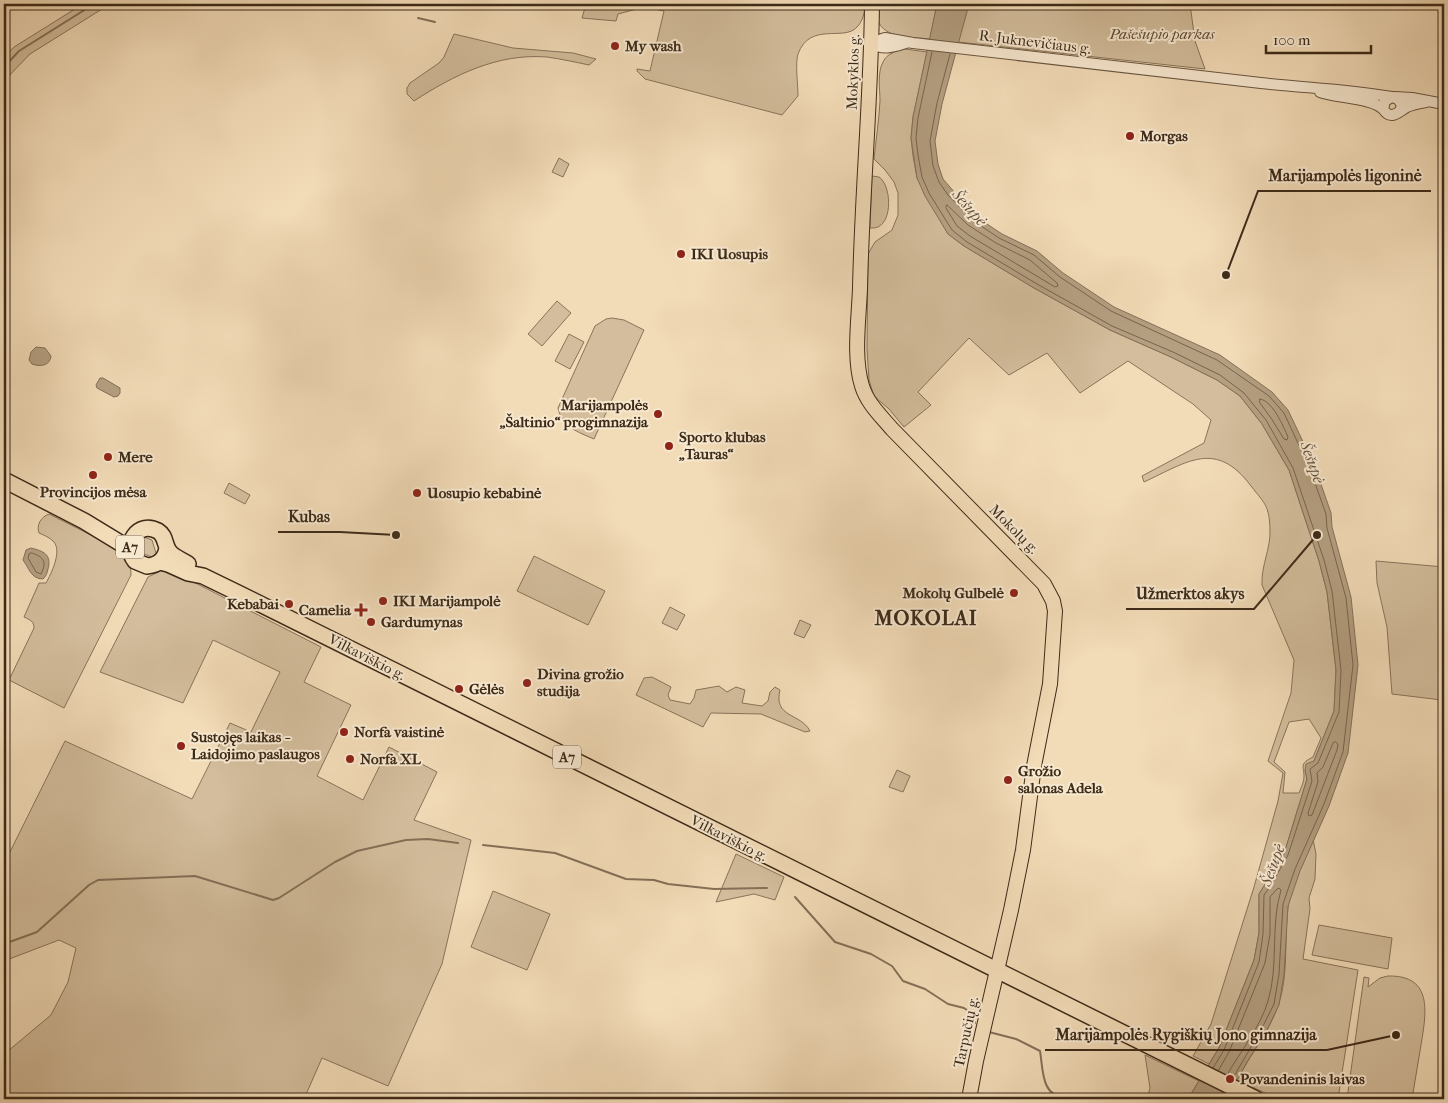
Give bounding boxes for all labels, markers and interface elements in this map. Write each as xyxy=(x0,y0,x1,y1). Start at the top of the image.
scale bar xyxy=(1266,22,1370,54)
park label: Pašešupio parkas xyxy=(1108,25,1215,43)
street label: R. Juknevičiaus g. xyxy=(978,26,1092,58)
text: 100 m xyxy=(1273,31,1311,49)
street label: Mokyklos g. xyxy=(843,34,863,110)
place label: My wash xyxy=(624,37,682,55)
marker: My wash xyxy=(609,40,621,52)
place label: Morgas xyxy=(1139,127,1188,145)
marker: Morgas xyxy=(1124,130,1136,142)
callout: Marijampolės ligoninė xyxy=(1258,160,1431,191)
text: Marijampolės ligoninė xyxy=(1267,166,1422,186)
water label: Šešupė xyxy=(948,184,992,230)
place label: IKI Uosupis xyxy=(691,245,769,263)
marker: IKI Uosupis xyxy=(675,248,687,260)
place label: Marijampolės „Šaltinio“ progimnazija xyxy=(499,396,649,431)
marker: Marijampolės „Šaltinio“ progimnazija xyxy=(652,408,664,420)
place label: Sporto klubas „Tauras“ xyxy=(678,428,766,463)
water label: Šešupė xyxy=(1296,437,1330,486)
marker: Sporto klubas „Tauras“ xyxy=(663,440,675,452)
place label: Mere xyxy=(117,448,153,466)
marker: Mere xyxy=(102,451,114,463)
marker: Provincijos mėsa xyxy=(87,469,99,481)
place label: Provincijos mėsa xyxy=(40,483,147,501)
place label: Uosupio kebabinė xyxy=(426,484,542,502)
marker: Uosupio kebabinė xyxy=(411,487,423,499)
street label: Mokolų g. xyxy=(985,500,1043,558)
callout: Kubas xyxy=(278,501,340,532)
text: Kubas xyxy=(288,507,330,526)
road number: A7 xyxy=(116,536,144,558)
callout: Užmerktos akys xyxy=(1126,578,1254,609)
place label: Mokolų Gulbelė xyxy=(901,584,1005,603)
text: Užmerktos akys xyxy=(1135,584,1244,604)
marker: Mokolų Gulbelė xyxy=(1008,587,1020,599)
place label: IKI Marijampolė xyxy=(393,592,501,610)
place label: Kebabai xyxy=(227,595,280,613)
marker: IKI Marijampolė xyxy=(377,595,389,607)
marker: Kebabai xyxy=(283,598,295,610)
place label: Camelia xyxy=(299,601,352,619)
marker: Camelia xyxy=(355,604,367,616)
district label: MOKOLAI xyxy=(873,607,978,630)
place label: Gardumynas xyxy=(381,613,463,631)
marker: Gardumynas xyxy=(365,616,377,628)
street label: Vilkaviškio g. xyxy=(325,629,409,684)
place label: Divina grožio studija xyxy=(537,665,624,700)
marker: Divina grožio studija xyxy=(521,677,533,689)
place label: Gėlės xyxy=(469,680,504,698)
marker: Gėlės xyxy=(453,683,465,695)
place label: Norfa vaistinė xyxy=(354,723,445,741)
marker: Norfa vaistinė xyxy=(338,726,350,738)
place label: Sustojęs laikas - Laidojimo paslaugos xyxy=(191,728,320,763)
marker: Sustojęs laikas - Laidojimo paslaugos xyxy=(175,740,187,752)
road number: A7 xyxy=(553,746,581,769)
place label: Norfa XL xyxy=(360,750,422,768)
marker: Norfa XL xyxy=(344,753,356,765)
place label: Grožio salonas Adela xyxy=(1018,762,1104,797)
marker: Grožio salonas Adela xyxy=(1002,774,1014,786)
street label: Vilkaviškio g. xyxy=(687,810,771,865)
water label: Šešupė xyxy=(1255,841,1289,890)
street label: Tarpučių g. xyxy=(950,995,982,1069)
callout: Marijampolės Rygiškių Jono gimnazija xyxy=(1045,1019,1327,1050)
text: Marijampolės Rygiškių Jono gimnazija xyxy=(1054,1025,1317,1045)
place label: Povandeninis laivas xyxy=(1240,1070,1365,1088)
marker: Povandeninis laivas xyxy=(1224,1073,1236,1085)

